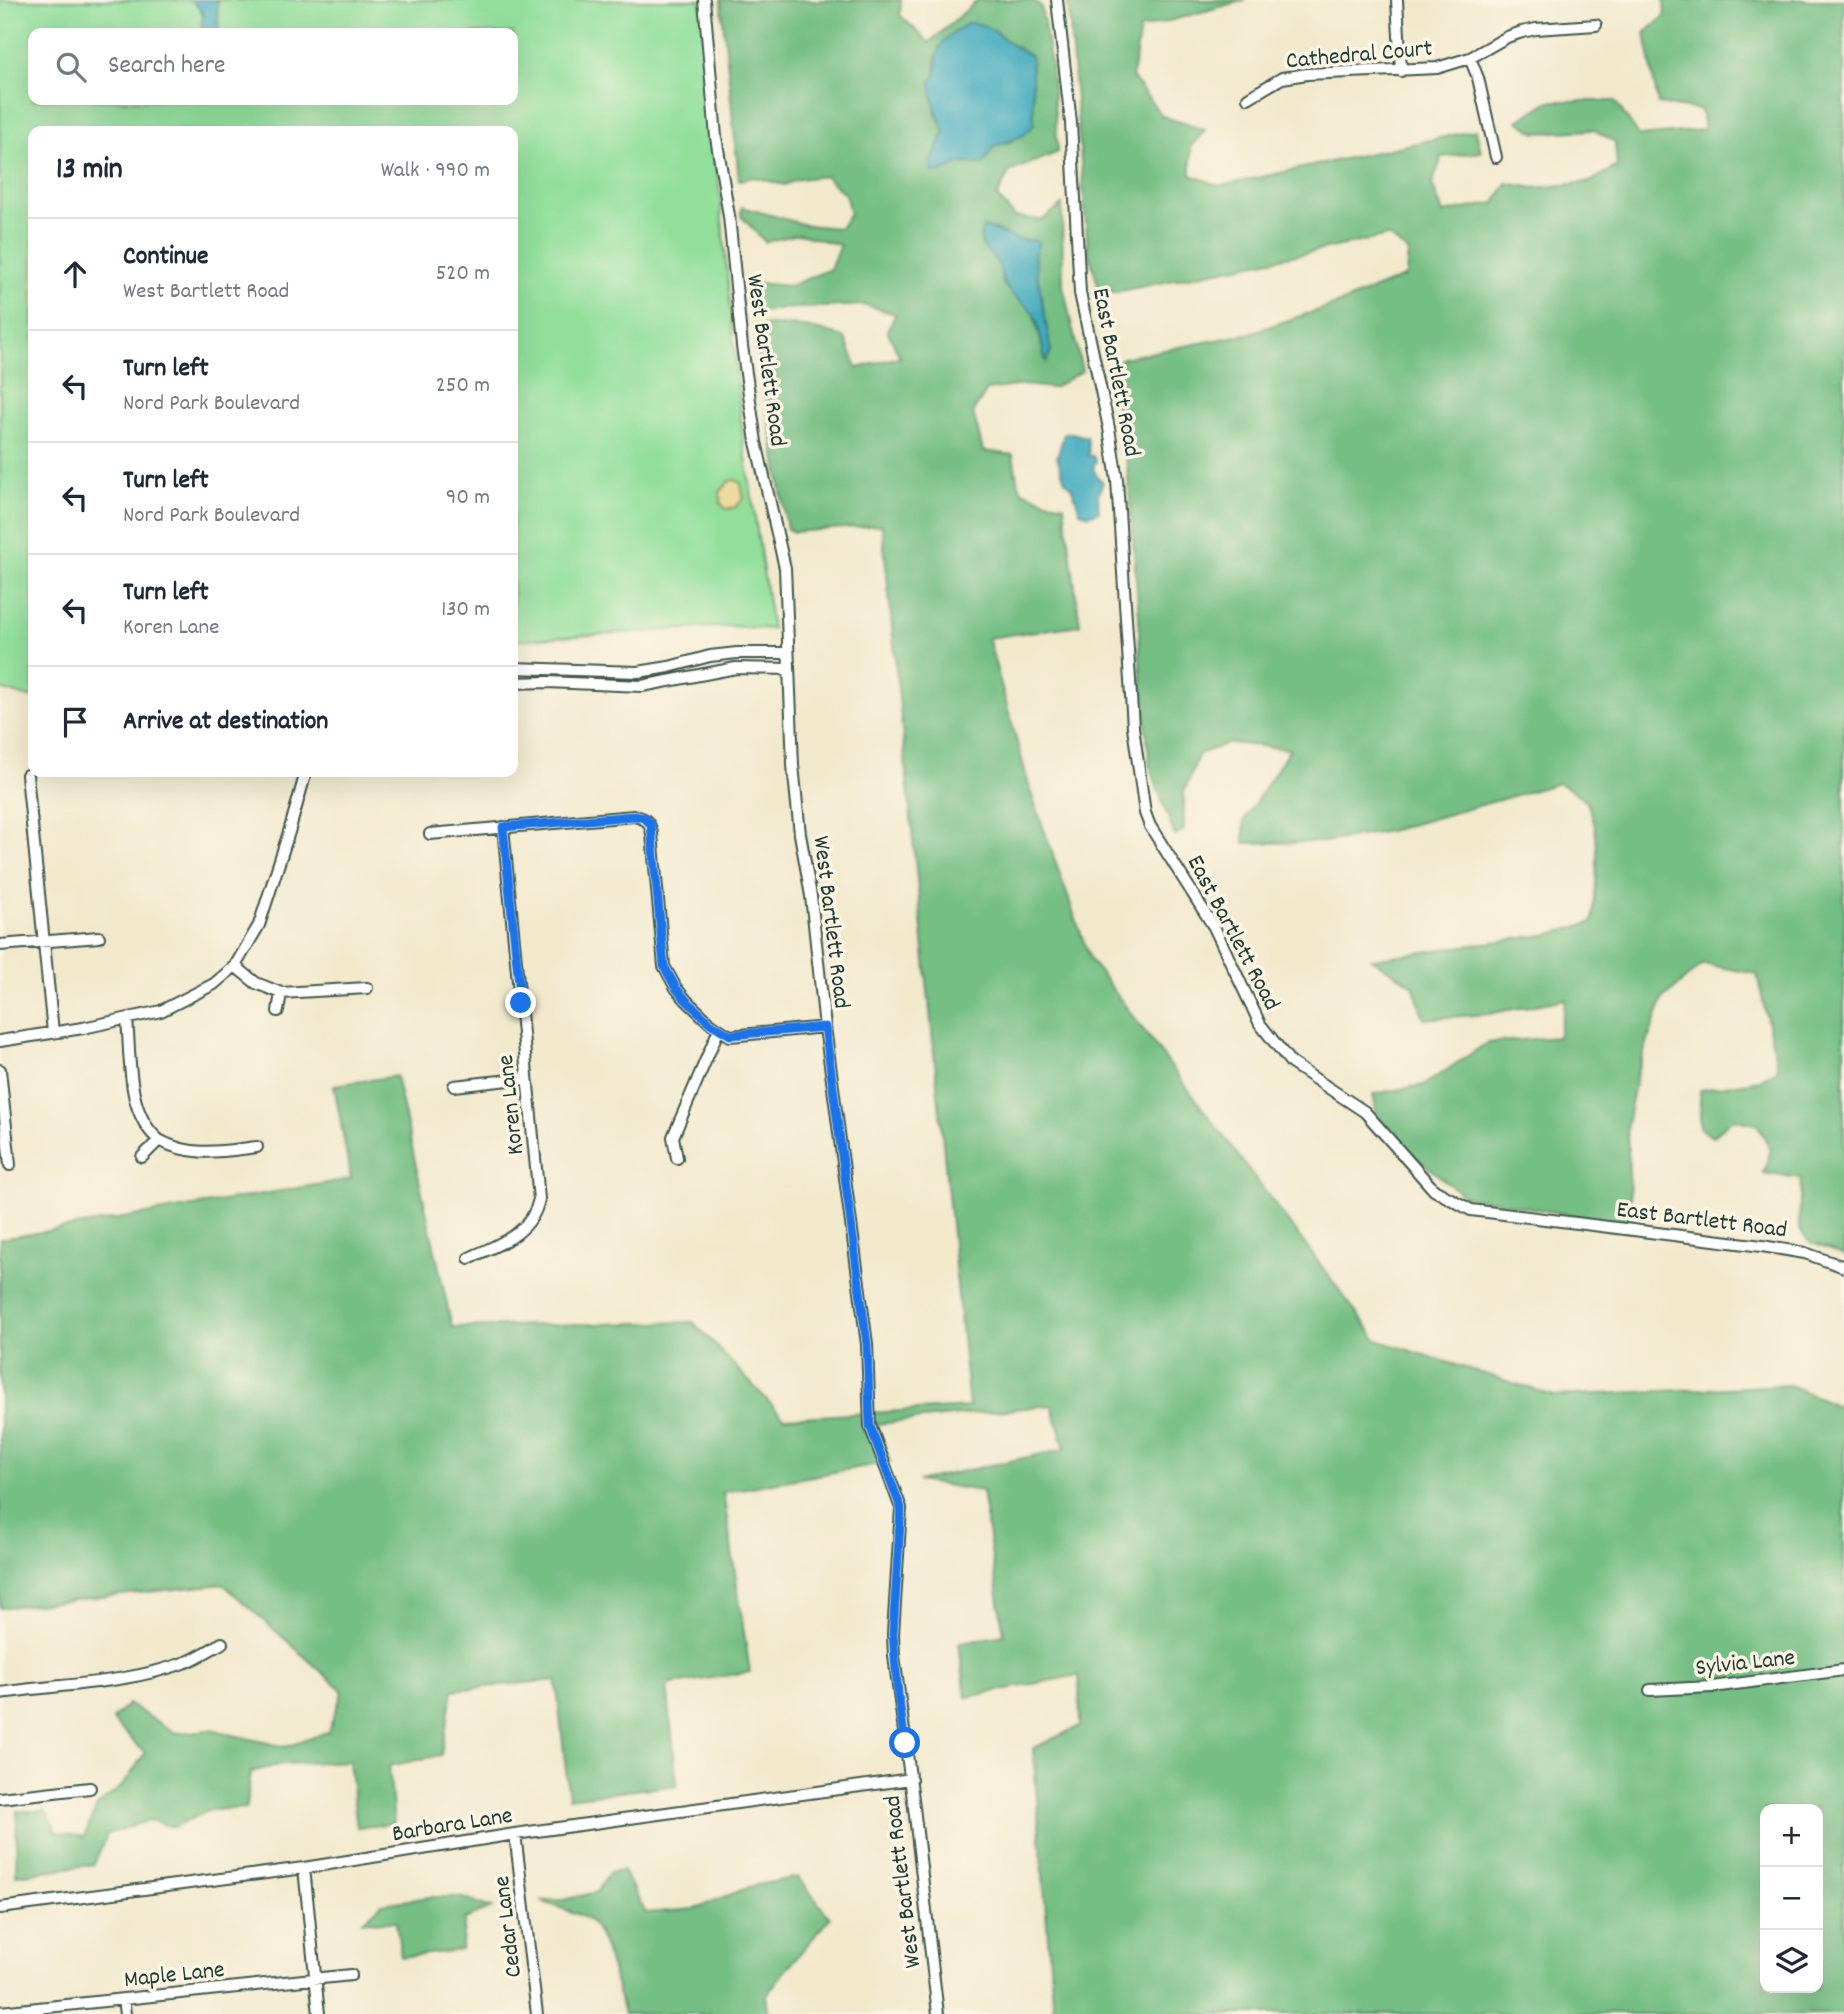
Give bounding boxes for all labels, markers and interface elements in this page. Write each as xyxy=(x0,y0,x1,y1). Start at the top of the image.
search box xyxy=(28,28,518,105)
street label: Cathedral Court xyxy=(1285,33,1434,79)
icon: search xyxy=(52,48,90,86)
text: Search here xyxy=(108,48,226,85)
text: 13 min xyxy=(56,150,123,193)
text: Walk · 990 m xyxy=(381,155,490,188)
text: Continue xyxy=(123,239,208,276)
icon: ahead xyxy=(56,255,94,293)
text: 520 m xyxy=(436,258,490,291)
street label: West Bartlett Road xyxy=(736,272,794,449)
text: West Bartlett Road xyxy=(123,276,289,309)
street label: East Bartlett Road xyxy=(1082,285,1148,460)
text: Turn left xyxy=(123,351,209,388)
icon: left xyxy=(56,367,94,405)
text: 250 m xyxy=(436,370,490,403)
text: Nord Park Boulevard xyxy=(123,388,300,421)
text: Turn left xyxy=(123,463,209,500)
icon: left xyxy=(56,479,94,517)
text: 90 m xyxy=(446,482,490,515)
text: Nord Park Boulevard xyxy=(123,500,300,533)
text: Turn left xyxy=(123,575,209,612)
icon: left xyxy=(56,591,94,629)
text: 130 m xyxy=(441,594,490,627)
text: Koren Lane xyxy=(123,612,219,645)
icon: arrive xyxy=(56,703,94,741)
text: Arrive at destination xyxy=(123,704,328,741)
street label: West Bartlett Road xyxy=(803,834,857,1011)
street label: East Bartlett Road xyxy=(1177,850,1288,1017)
route end xyxy=(505,987,536,1018)
street label: Koren Lane xyxy=(490,1053,534,1156)
street label: East Bartlett Road xyxy=(1615,1194,1789,1248)
street label: Sylvia Lane xyxy=(1694,1642,1797,1686)
route start xyxy=(889,1727,920,1758)
street label: West Bartlett Road xyxy=(877,1793,931,1970)
street label: Barbara Lane xyxy=(390,1800,515,1852)
map controls xyxy=(1760,1804,1823,1993)
button: + xyxy=(1760,1804,1823,1867)
button: − xyxy=(1760,1867,1823,1930)
street label: Cedar Lane xyxy=(486,1874,532,1979)
button: layers xyxy=(1760,1930,1823,1993)
street label: Maple Lane xyxy=(122,1954,226,1998)

